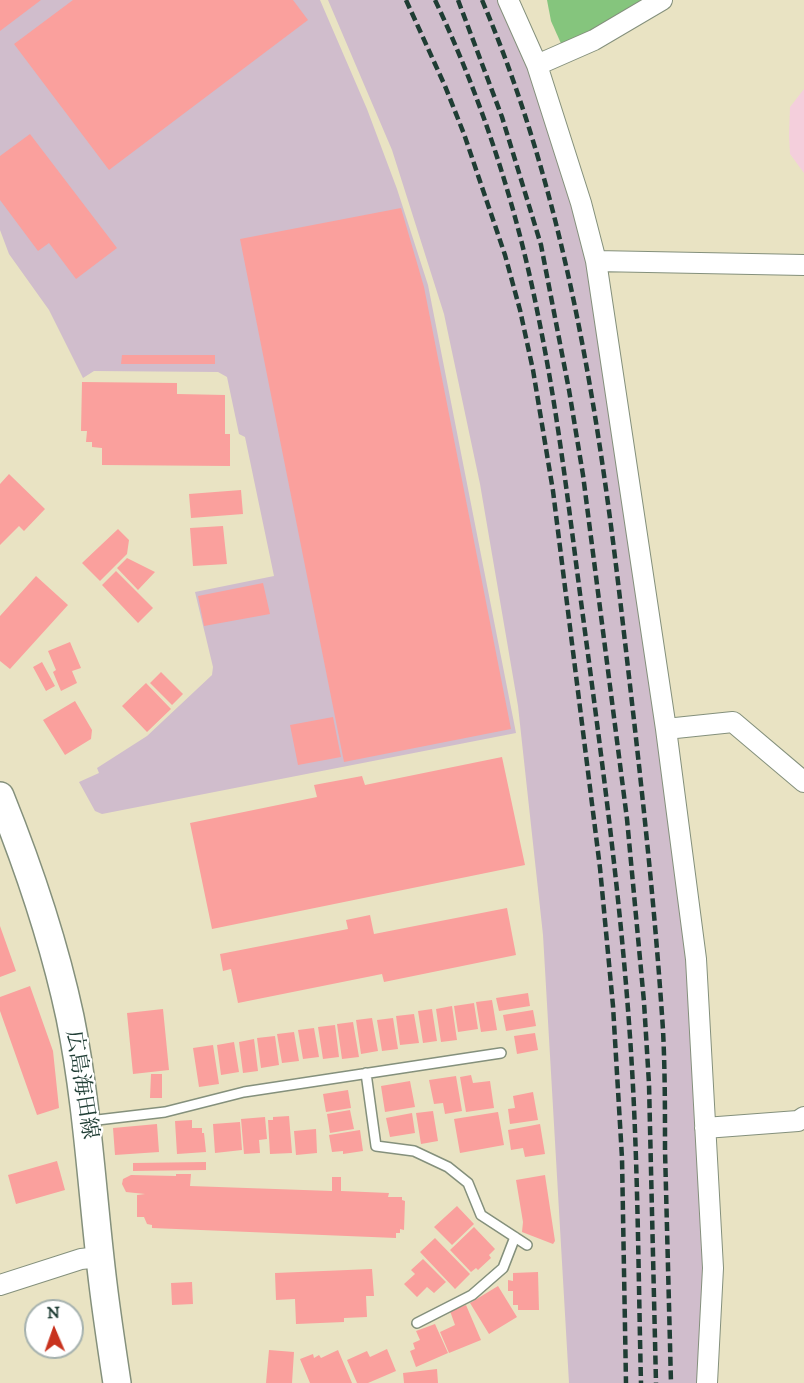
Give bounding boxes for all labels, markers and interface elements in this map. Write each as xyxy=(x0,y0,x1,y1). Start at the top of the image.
street label: 広島海田線 xyxy=(58,1029,102,1141)
north arrow xyxy=(24,1299,84,1359)
text: N xyxy=(47,1303,60,1323)

